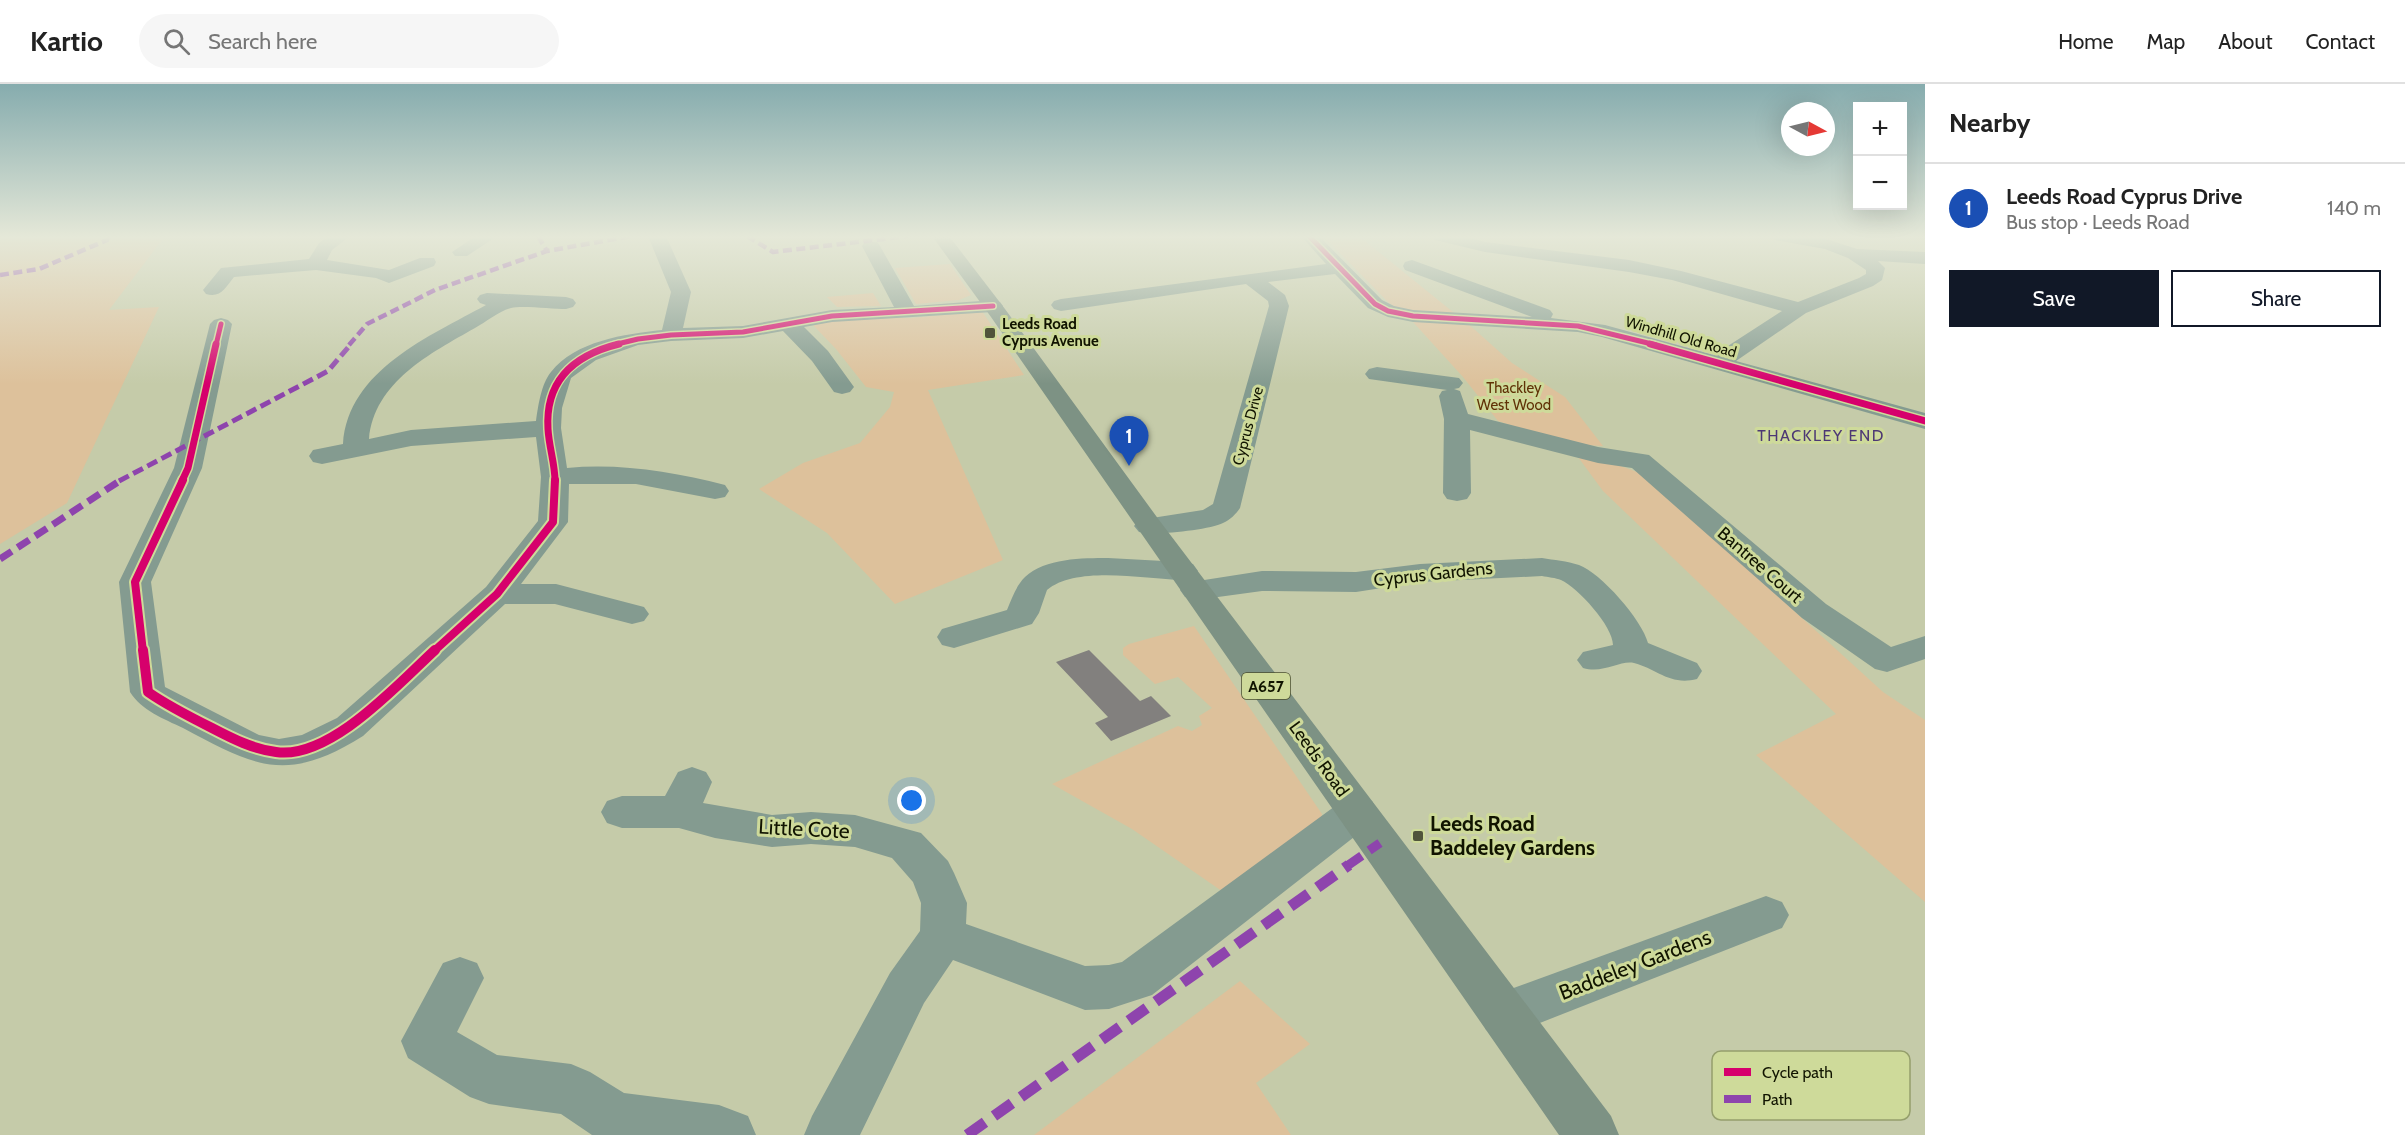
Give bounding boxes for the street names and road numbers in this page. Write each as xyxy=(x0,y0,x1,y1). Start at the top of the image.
street label: Windhill Old Road xyxy=(1623,313,1739,361)
street label: Cyprus Drive xyxy=(1229,384,1267,467)
street label: Bantree Court xyxy=(1713,522,1807,608)
street label: Cyprus Gardens xyxy=(1372,557,1494,591)
road number: A657 xyxy=(1242,673,1290,699)
street label: Leeds Road xyxy=(1284,717,1354,801)
street label: Little Cote xyxy=(758,814,850,843)
street label: Baddeley Gardens xyxy=(1555,924,1715,1005)

